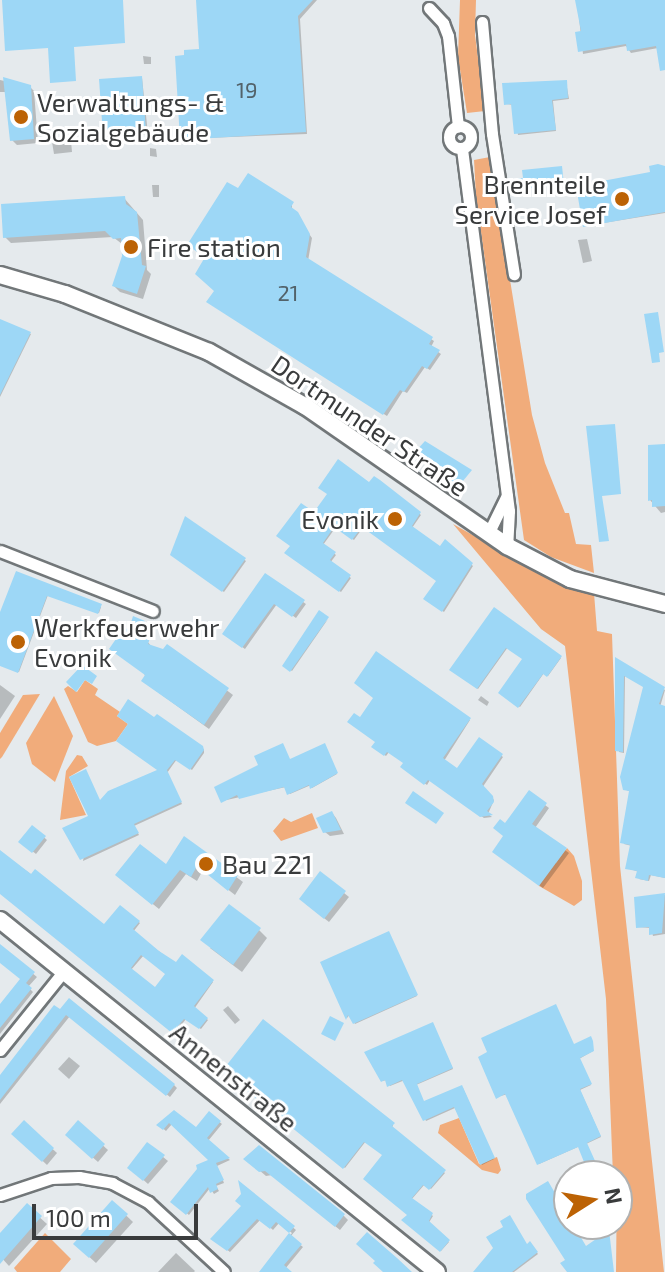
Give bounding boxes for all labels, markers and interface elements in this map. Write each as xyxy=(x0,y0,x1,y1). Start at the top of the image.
house number: 19 xyxy=(236,77,258,103)
place label: Verwaltungs- & Sozialgebäude xyxy=(37,86,224,148)
marker: Verwaltungs- & Sozialgebäude xyxy=(12,108,30,126)
place label: Brennteile Service Josef xyxy=(454,168,606,230)
marker: Brennteile Service Josef xyxy=(613,190,631,208)
place label: Fire station xyxy=(147,231,281,263)
marker: Fire station xyxy=(122,238,140,256)
house number: 21 xyxy=(277,280,299,306)
street label: Dortmunder Straße xyxy=(266,348,474,502)
place label: Evonik xyxy=(301,503,379,535)
marker: Evonik xyxy=(386,510,404,528)
place label: Werkfeuerwehr Evonik xyxy=(34,611,219,672)
marker: Werkfeuerwehr Evonik xyxy=(9,633,27,651)
place label: Bau 221 xyxy=(222,848,313,880)
marker: Bau 221 xyxy=(197,855,215,873)
street label: Annenstraße xyxy=(164,1016,304,1138)
north arrow xyxy=(553,1160,633,1240)
text: N xyxy=(600,1186,629,1206)
scale bar xyxy=(36,1188,202,1238)
text: 100 m xyxy=(46,1203,111,1232)

